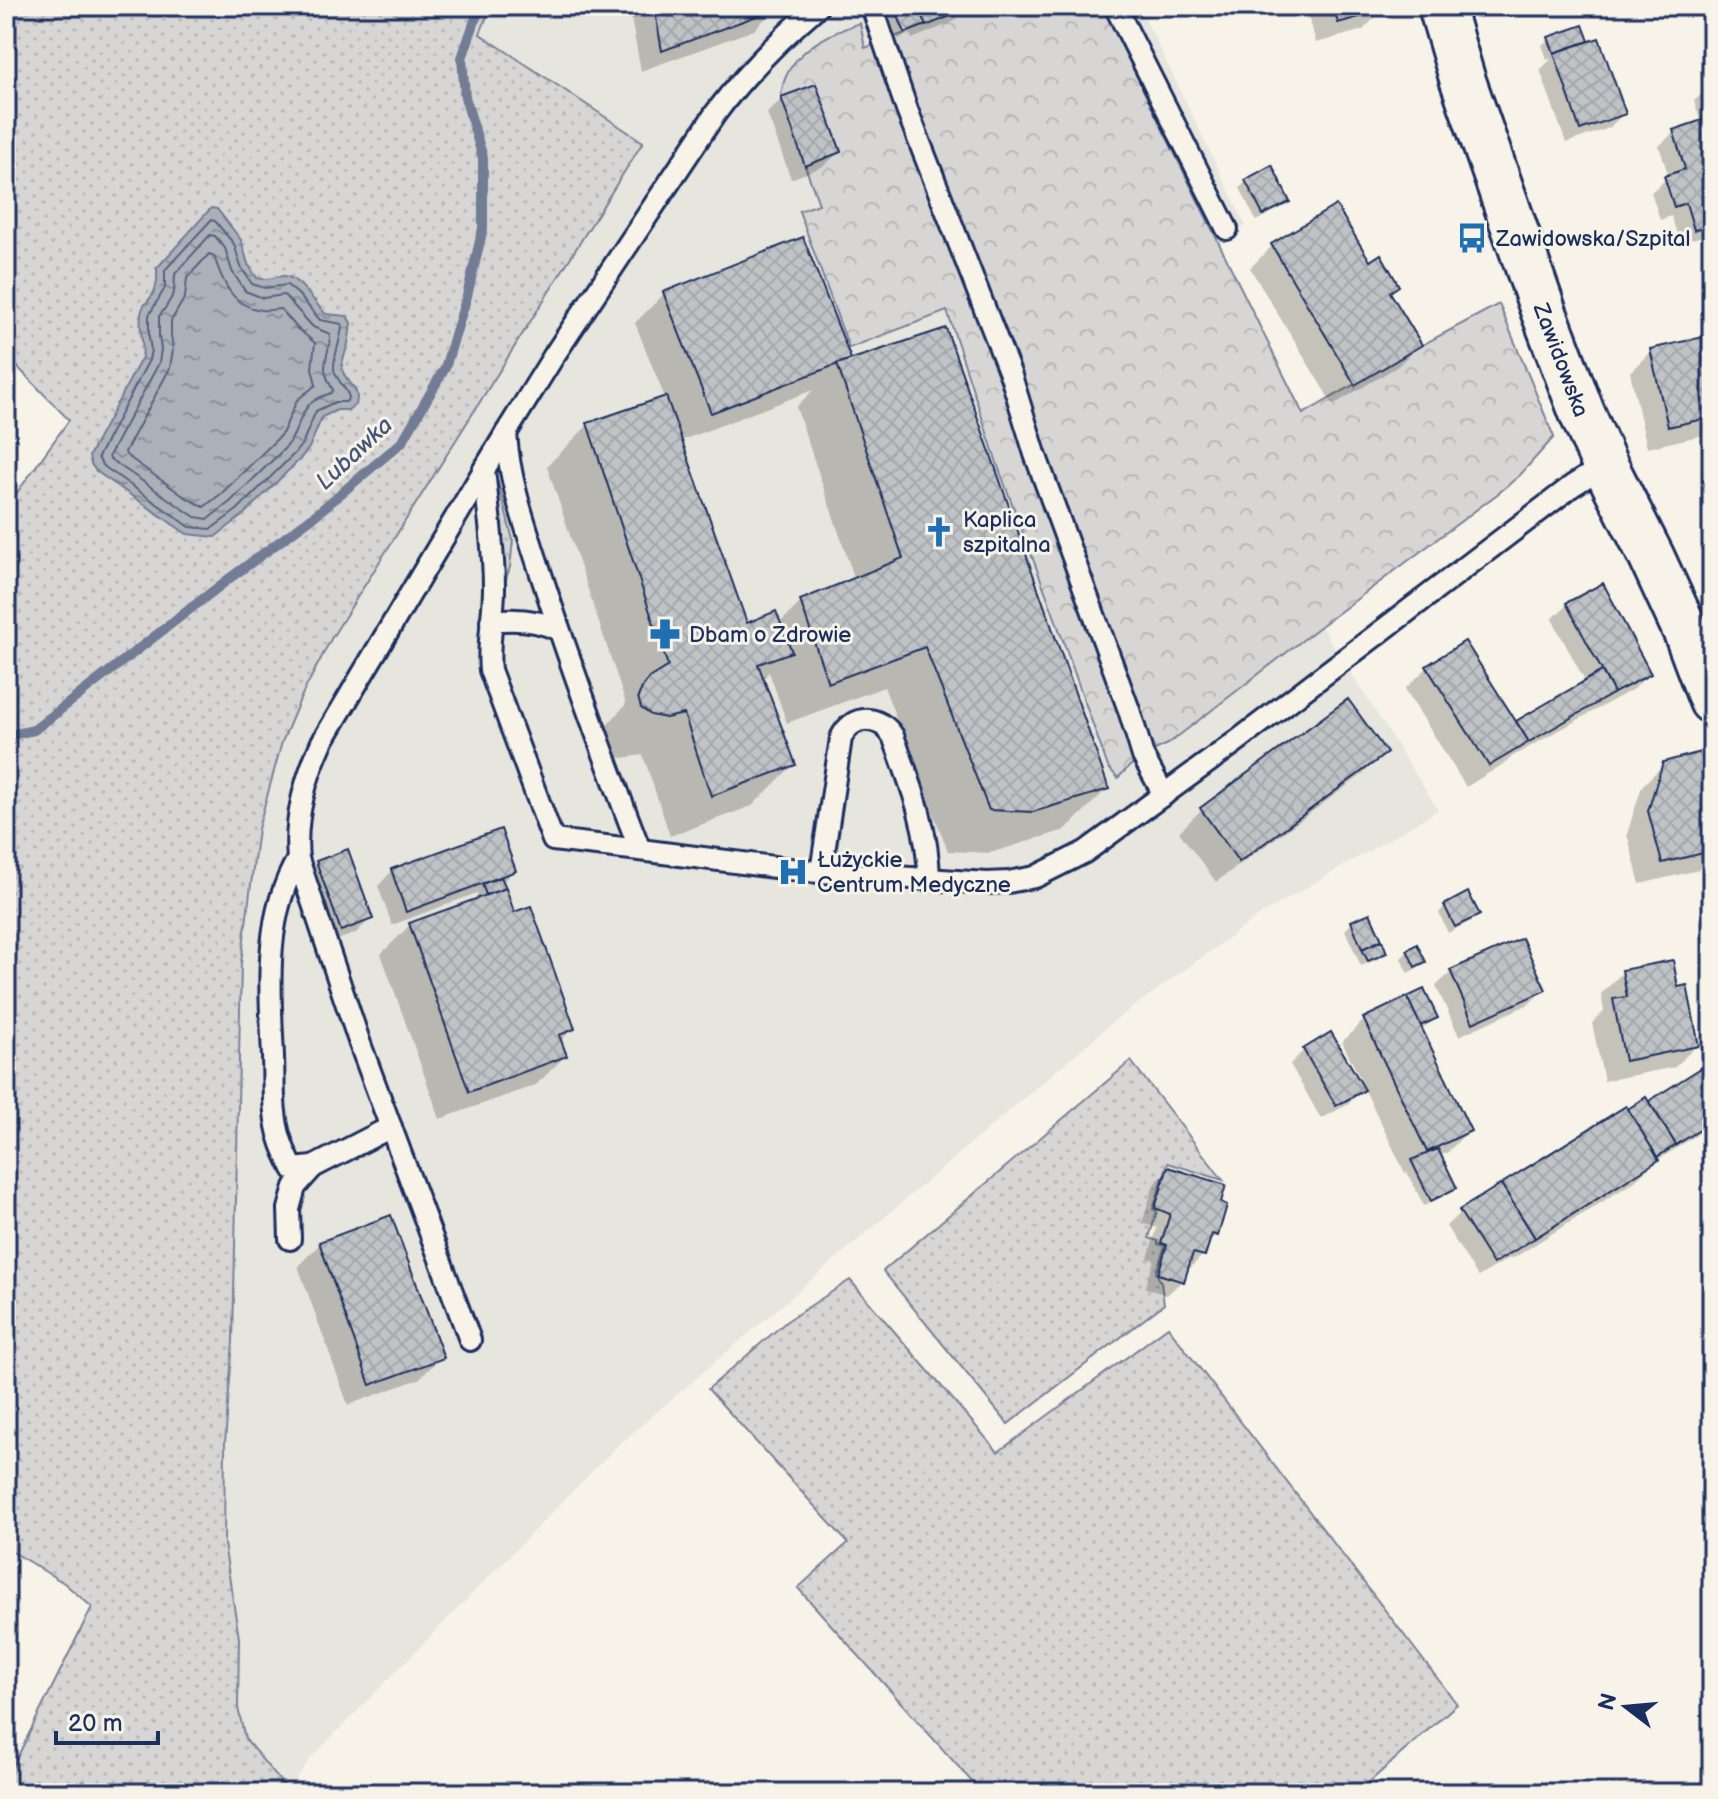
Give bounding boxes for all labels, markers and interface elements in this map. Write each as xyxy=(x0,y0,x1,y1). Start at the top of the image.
bus stop icon: Zawidowska/Szpital xyxy=(1455,221,1489,255)
place label: Zawidowska/Szpital xyxy=(1495,226,1690,253)
street label: Zawidowska xyxy=(1526,299,1594,421)
water label: Lubawka xyxy=(310,411,399,496)
place label: Kaplica szpitalna xyxy=(963,507,1051,559)
church icon: Kaplica szpitalna xyxy=(922,515,956,549)
pharmacy icon: Dbam o Zdrowie xyxy=(648,617,682,651)
place label: Dbam o Zdrowie xyxy=(689,622,851,649)
place label: Łużyckie Centrum Medyczne xyxy=(817,847,1011,899)
hospital icon: Łużyckie Centrum Medyczne xyxy=(776,855,810,889)
north arrow xyxy=(1586,1667,1666,1747)
text: N xyxy=(1593,1690,1623,1714)
scale bar xyxy=(56,1695,158,1745)
text: 20 m xyxy=(68,1709,123,1738)

